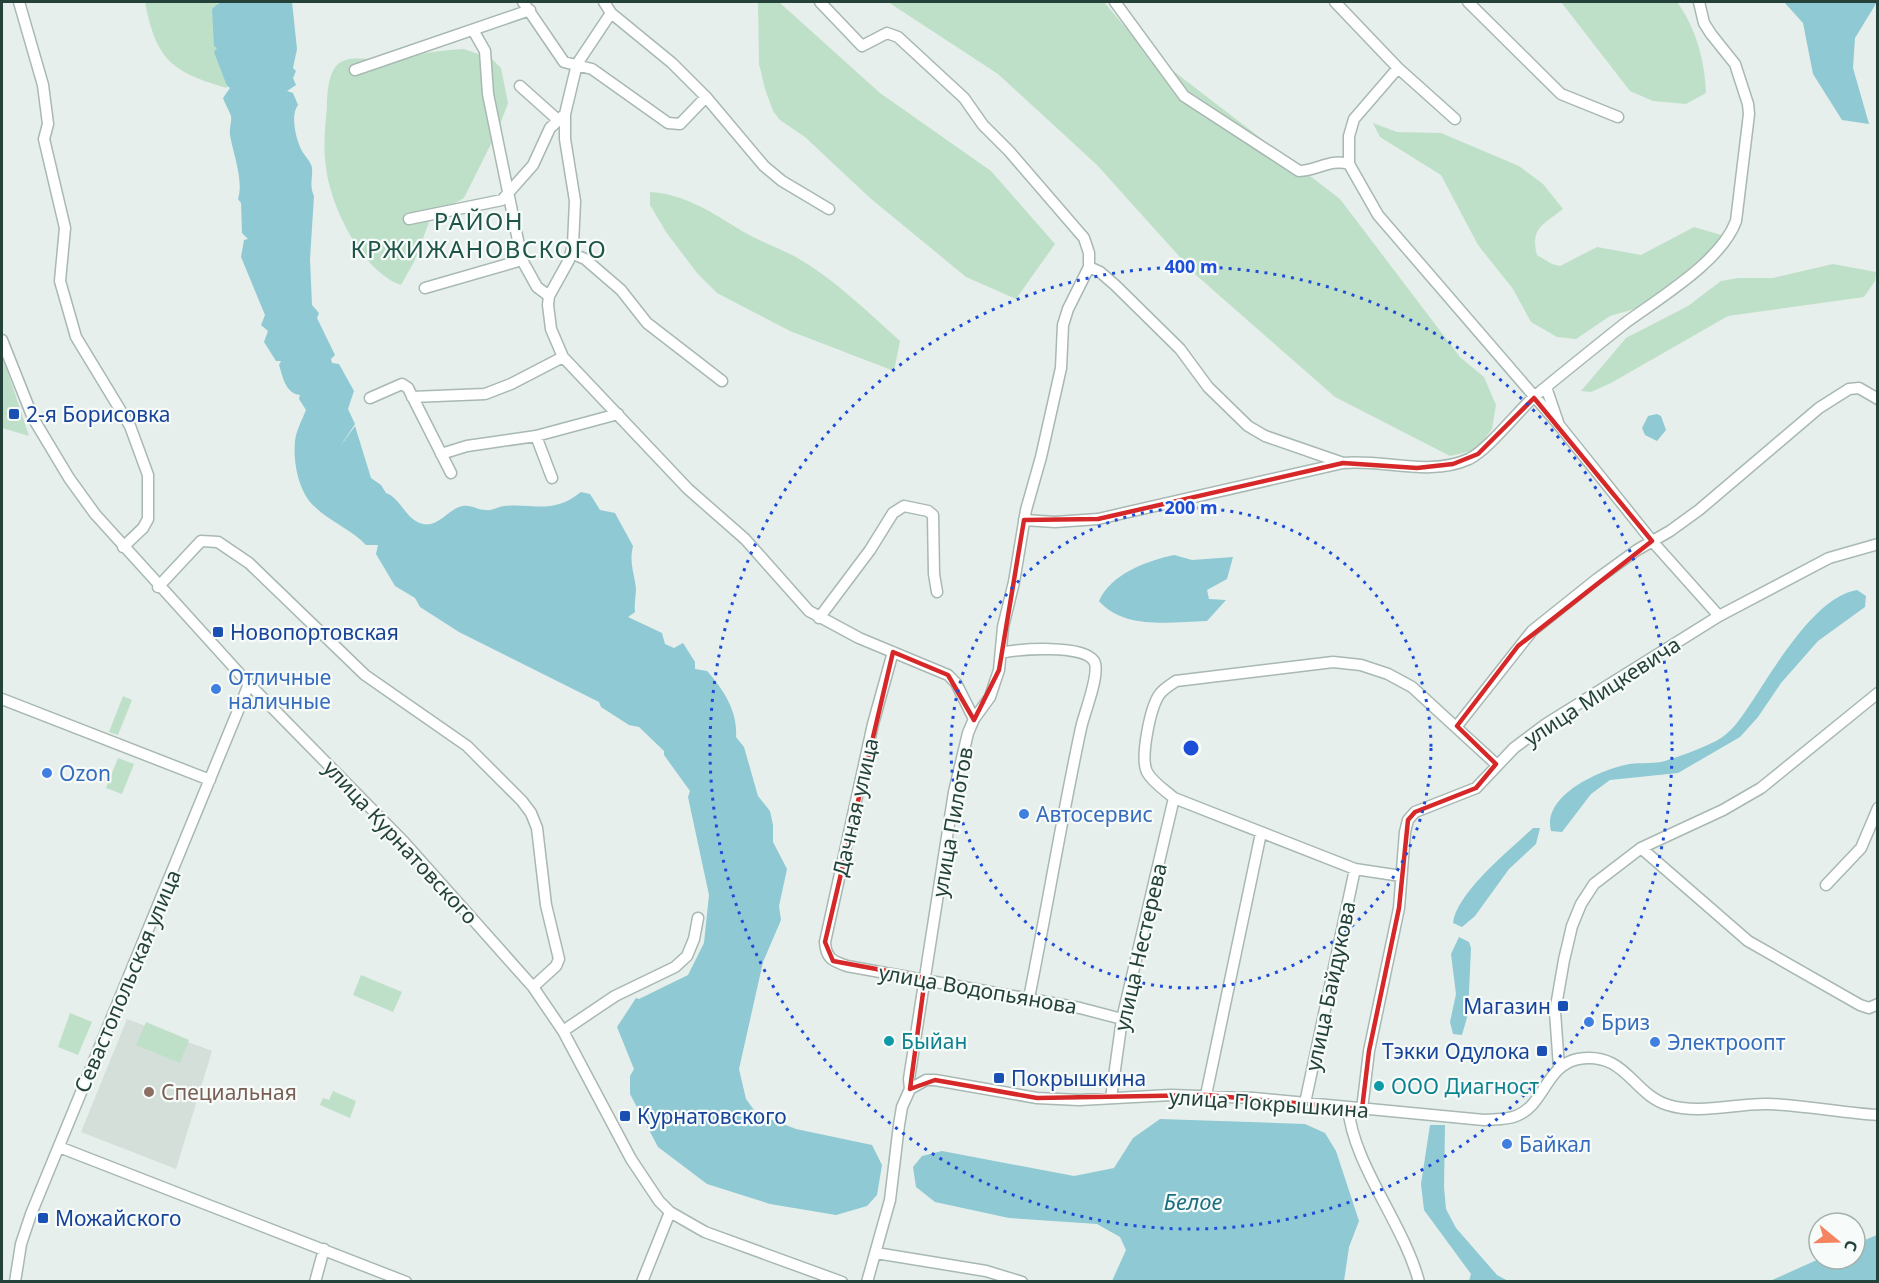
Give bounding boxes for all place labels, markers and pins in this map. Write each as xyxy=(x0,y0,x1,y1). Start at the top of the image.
place label: 2-я Борисовка xyxy=(26,400,170,428)
marker: 2-я Борисовка xyxy=(7,407,21,421)
place label: Новопортовская xyxy=(230,618,399,646)
marker: Новопортовская xyxy=(211,625,225,639)
place label: Отличные наличные xyxy=(228,663,331,715)
marker: Отличные наличные xyxy=(209,682,223,696)
centre of rings xyxy=(1181,738,1201,758)
place label: Ozon xyxy=(59,759,111,787)
marker: Ozon xyxy=(40,766,54,780)
place label: Автосервис xyxy=(1036,800,1153,828)
marker: Автосервис xyxy=(1017,807,1031,821)
place label: Магазин xyxy=(1463,992,1551,1020)
marker: Магазин xyxy=(1556,999,1570,1013)
place label: Бриз xyxy=(1601,1008,1650,1036)
marker: Бриз xyxy=(1582,1015,1596,1029)
place label: Быйан xyxy=(901,1027,967,1055)
place label: Электроопт xyxy=(1667,1028,1786,1056)
marker: Быйан xyxy=(882,1034,896,1048)
marker: Электроопт xyxy=(1648,1035,1662,1049)
place label: Тэкки Одулока xyxy=(1382,1037,1530,1065)
marker: Тэкки Одулока xyxy=(1535,1044,1549,1058)
place label: Покрышкина xyxy=(1011,1064,1146,1092)
marker: Покрышкина xyxy=(992,1071,1006,1085)
place label: ООО Диагност xyxy=(1391,1072,1539,1100)
place label: Специальная xyxy=(161,1078,297,1106)
marker: ООО Диагност xyxy=(1372,1079,1386,1093)
marker: Специальная xyxy=(142,1085,156,1099)
place label: Курнатовского xyxy=(637,1102,787,1130)
marker: Курнатовского xyxy=(618,1109,632,1123)
place label: Байкал xyxy=(1519,1130,1591,1158)
marker: Байкал xyxy=(1500,1137,1514,1151)
place label: Можайского xyxy=(55,1204,181,1232)
marker: Можайского xyxy=(36,1211,50,1225)

